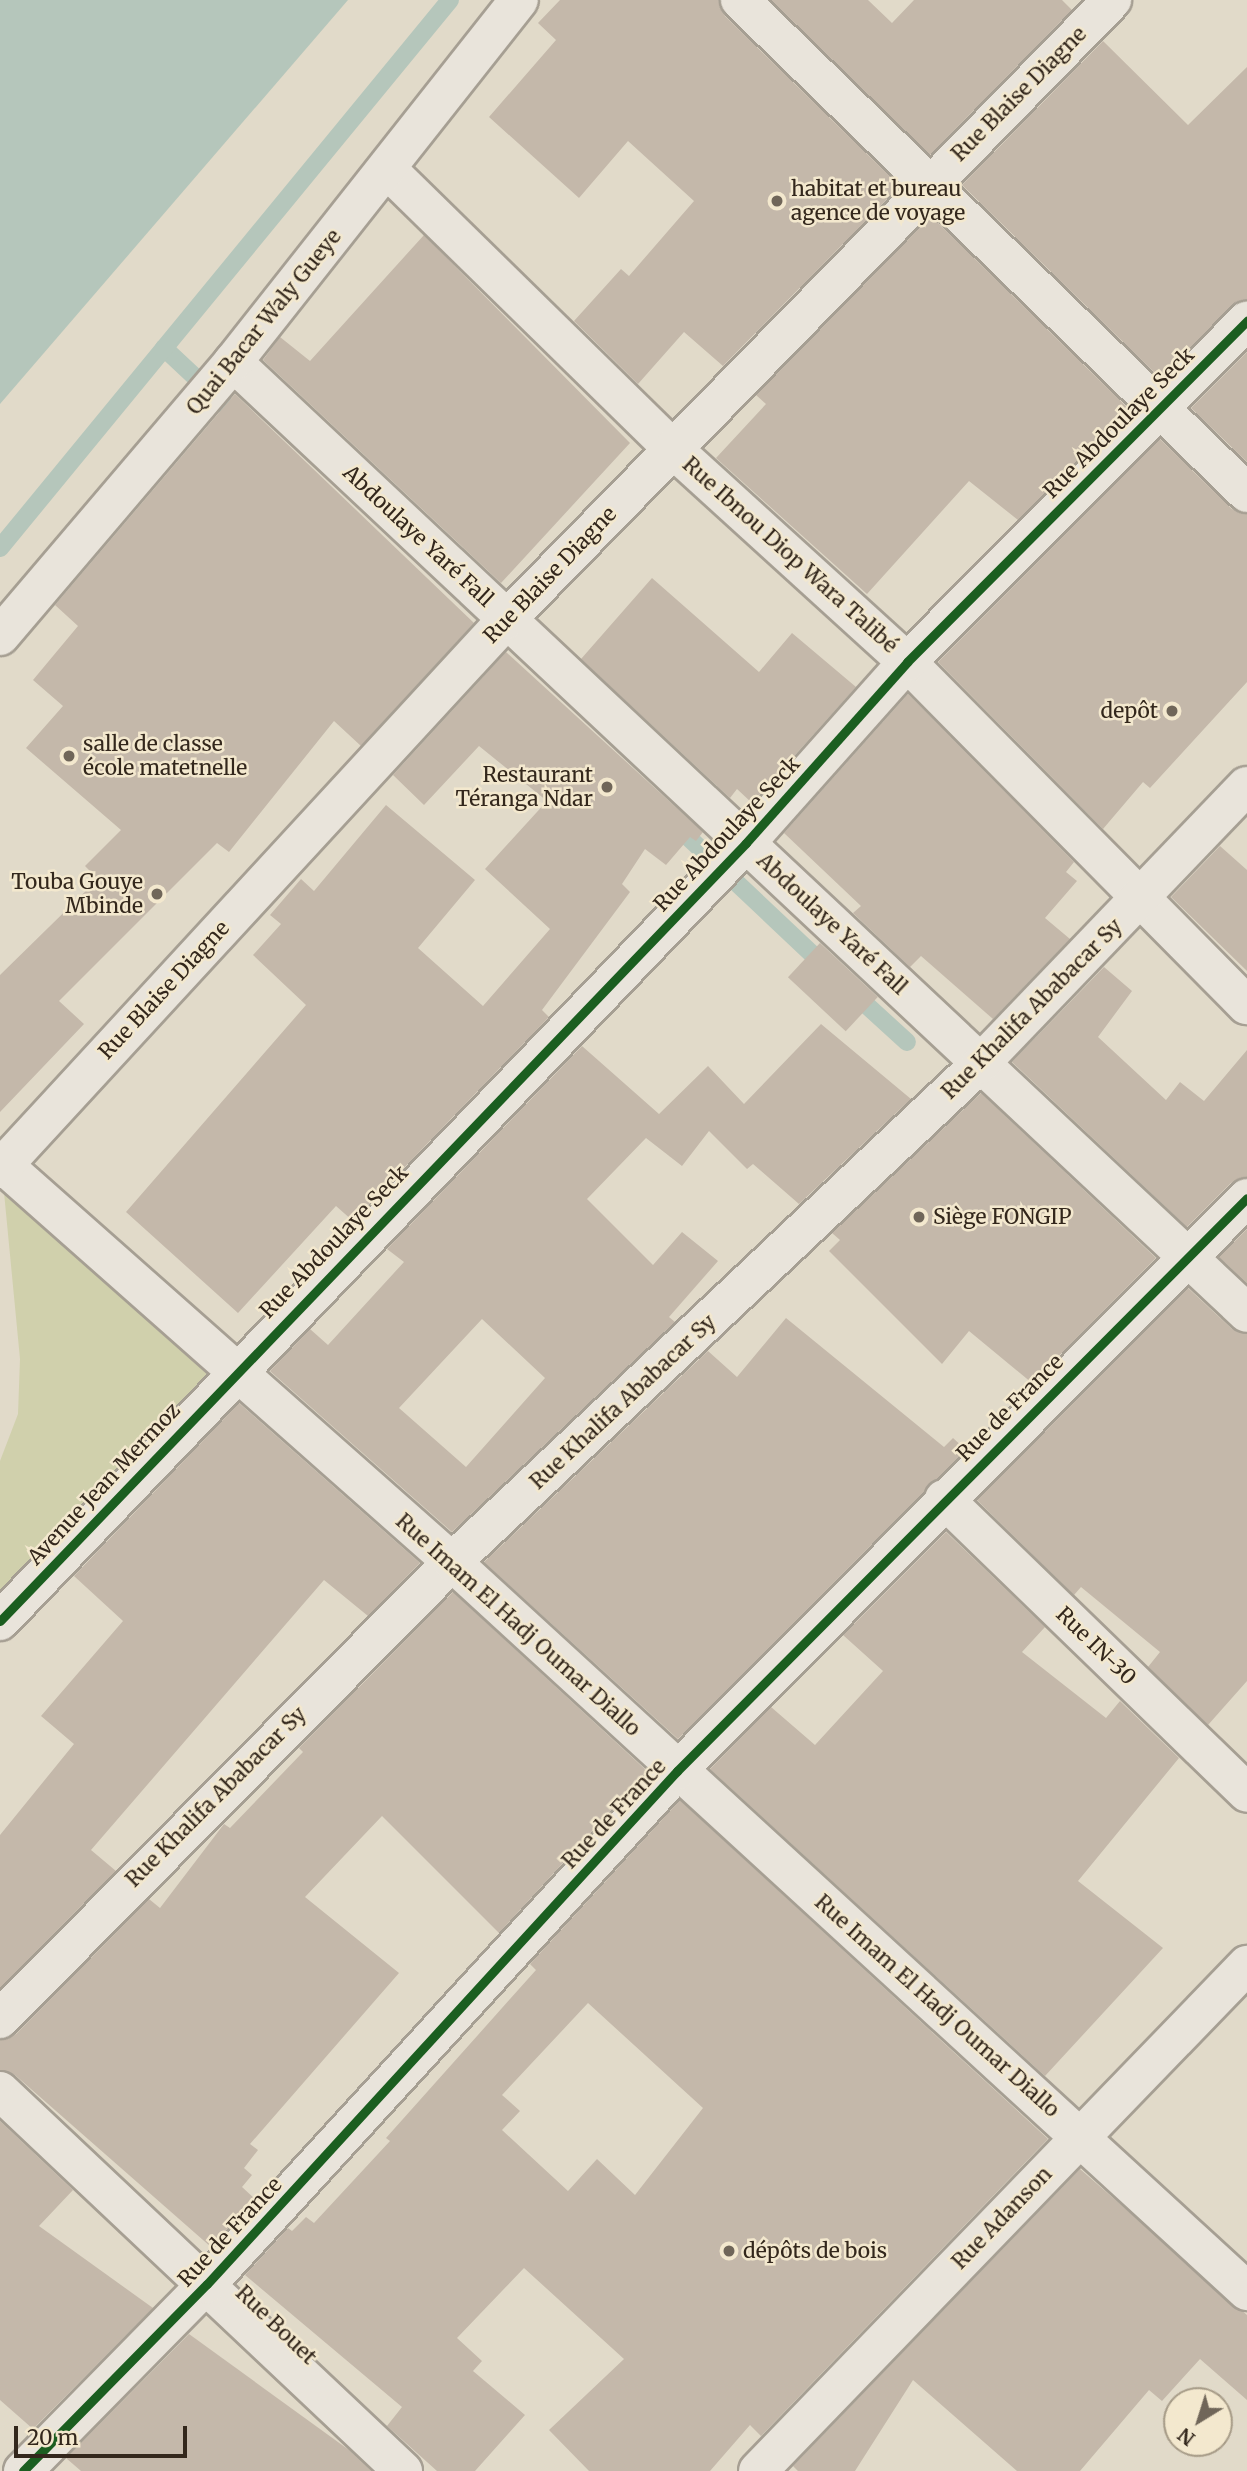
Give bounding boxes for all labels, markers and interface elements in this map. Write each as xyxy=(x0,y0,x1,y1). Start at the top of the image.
street label: Rue Blaise Diagne xyxy=(946,21,1092,167)
place label: habitat et bureau agence de voyage xyxy=(791,176,965,226)
marker: habitat et bureau agence de voyage xyxy=(769,193,785,209)
street label: Quai Bacar Waly Gueye xyxy=(182,224,346,420)
street label: Rue Abdoulaye Seck xyxy=(1039,343,1199,503)
street label: Rue Ibnou Diop Wara Talibé xyxy=(677,452,903,658)
street label: Abdoulaye Yaré Fall xyxy=(338,460,498,612)
street label: Rue Blaise Diagne xyxy=(478,502,622,648)
place label: depôt xyxy=(1100,698,1158,724)
marker: depôt xyxy=(1164,703,1180,719)
place label: salle de classe école matetnelle xyxy=(83,731,247,781)
marker: salle de classe école matetnelle xyxy=(61,748,77,764)
street label: Rue Abdoulaye Seck xyxy=(649,751,805,917)
place label: Restaurant Téranga Ndar xyxy=(455,762,593,812)
marker: Restaurant Téranga Ndar xyxy=(599,779,615,795)
street label: Abdoulaye Yaré Fall xyxy=(752,848,912,1000)
place label: Touba Gouye Mbinde xyxy=(11,869,143,919)
marker: Touba Gouye Mbinde xyxy=(149,886,165,902)
street label: Rue Khalifa Ababacar Sy xyxy=(937,914,1127,1104)
street label: Rue Blaise Diagne xyxy=(93,916,235,1064)
street label: Rue Abdoulaye Seck xyxy=(255,1160,413,1324)
place label: Siège FONGIP xyxy=(933,1204,1072,1230)
marker: Siège FONGIP xyxy=(911,1209,927,1225)
street label: Rue Khalifa Ababacar Sy xyxy=(525,1309,721,1495)
street label: Rue de France xyxy=(952,1350,1068,1466)
street label: Avenue Jean Mermoz xyxy=(22,1398,186,1570)
street label: Rue Imam El Hadj Oumar Diallo xyxy=(391,1509,645,1741)
street label: Rue IN-30 xyxy=(1051,1602,1141,1690)
street label: Rue Khalifa Ababacar Sy xyxy=(121,1702,311,1892)
street label: Rue de France xyxy=(557,1754,671,1874)
street label: Rue Imam El Hadj Oumar Diallo xyxy=(810,1890,1064,2122)
street label: Rue Adanson xyxy=(947,2162,1057,2274)
street label: Rue de France xyxy=(173,2172,287,2292)
place label: dépôts de bois xyxy=(743,2238,887,2264)
marker: dépôts de bois xyxy=(721,2243,737,2259)
street label: Rue Bouet xyxy=(230,2280,322,2370)
north arrow xyxy=(1163,2387,1233,2457)
scale bar xyxy=(18,2412,191,2456)
text: N xyxy=(1173,2423,1200,2451)
text: 20 m xyxy=(27,2424,78,2451)

